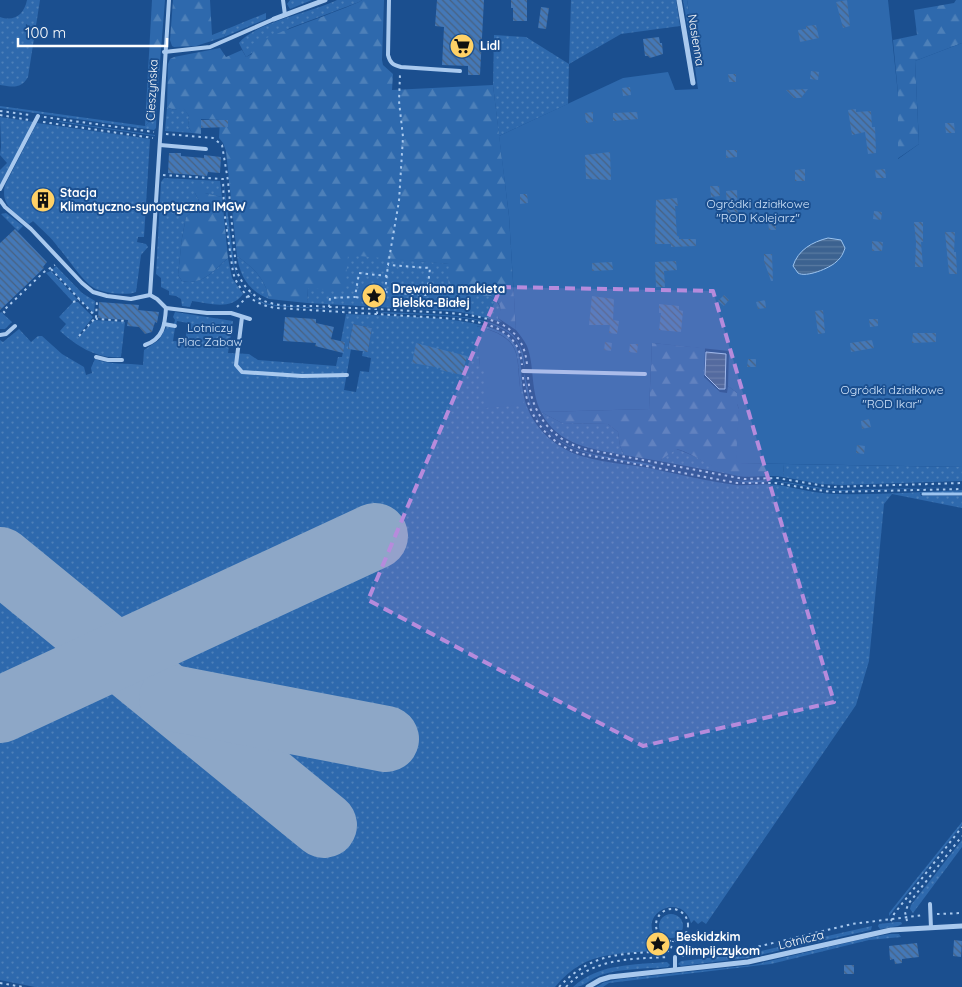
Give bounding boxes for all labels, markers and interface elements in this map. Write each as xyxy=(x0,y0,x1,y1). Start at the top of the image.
street label: Nasienna xyxy=(685,13,708,67)
scale bar xyxy=(18,15,166,47)
text: 100 m xyxy=(25,23,66,42)
supermarket icon: Lidl xyxy=(449,33,475,59)
place label: Lidl xyxy=(480,38,500,53)
street label: Cieszyńska xyxy=(142,59,161,121)
place label: Stacja Klimatyczno-synoptyczna IMGW xyxy=(60,185,246,214)
building icon: Stacja Klimatyczno-synoptyczna IMGW xyxy=(30,187,56,213)
park label: Ogródki działkowe "ROD Kolejarz" xyxy=(707,196,810,225)
place label: Drewniana makieta Bielska-Białej xyxy=(392,281,505,310)
place icon: Drewniana makieta Bielska-Białej xyxy=(361,283,387,309)
park label: Lotniczy Plac Zabaw xyxy=(177,320,243,349)
park label: Ogródki działkowe "ROD Ikar" xyxy=(841,382,944,411)
street label: Lotnicza xyxy=(777,927,825,952)
place label: Beskidzkim Olimpijczykom xyxy=(676,929,760,958)
place icon: Beskidzkim Olimpijczykom xyxy=(645,931,671,957)

